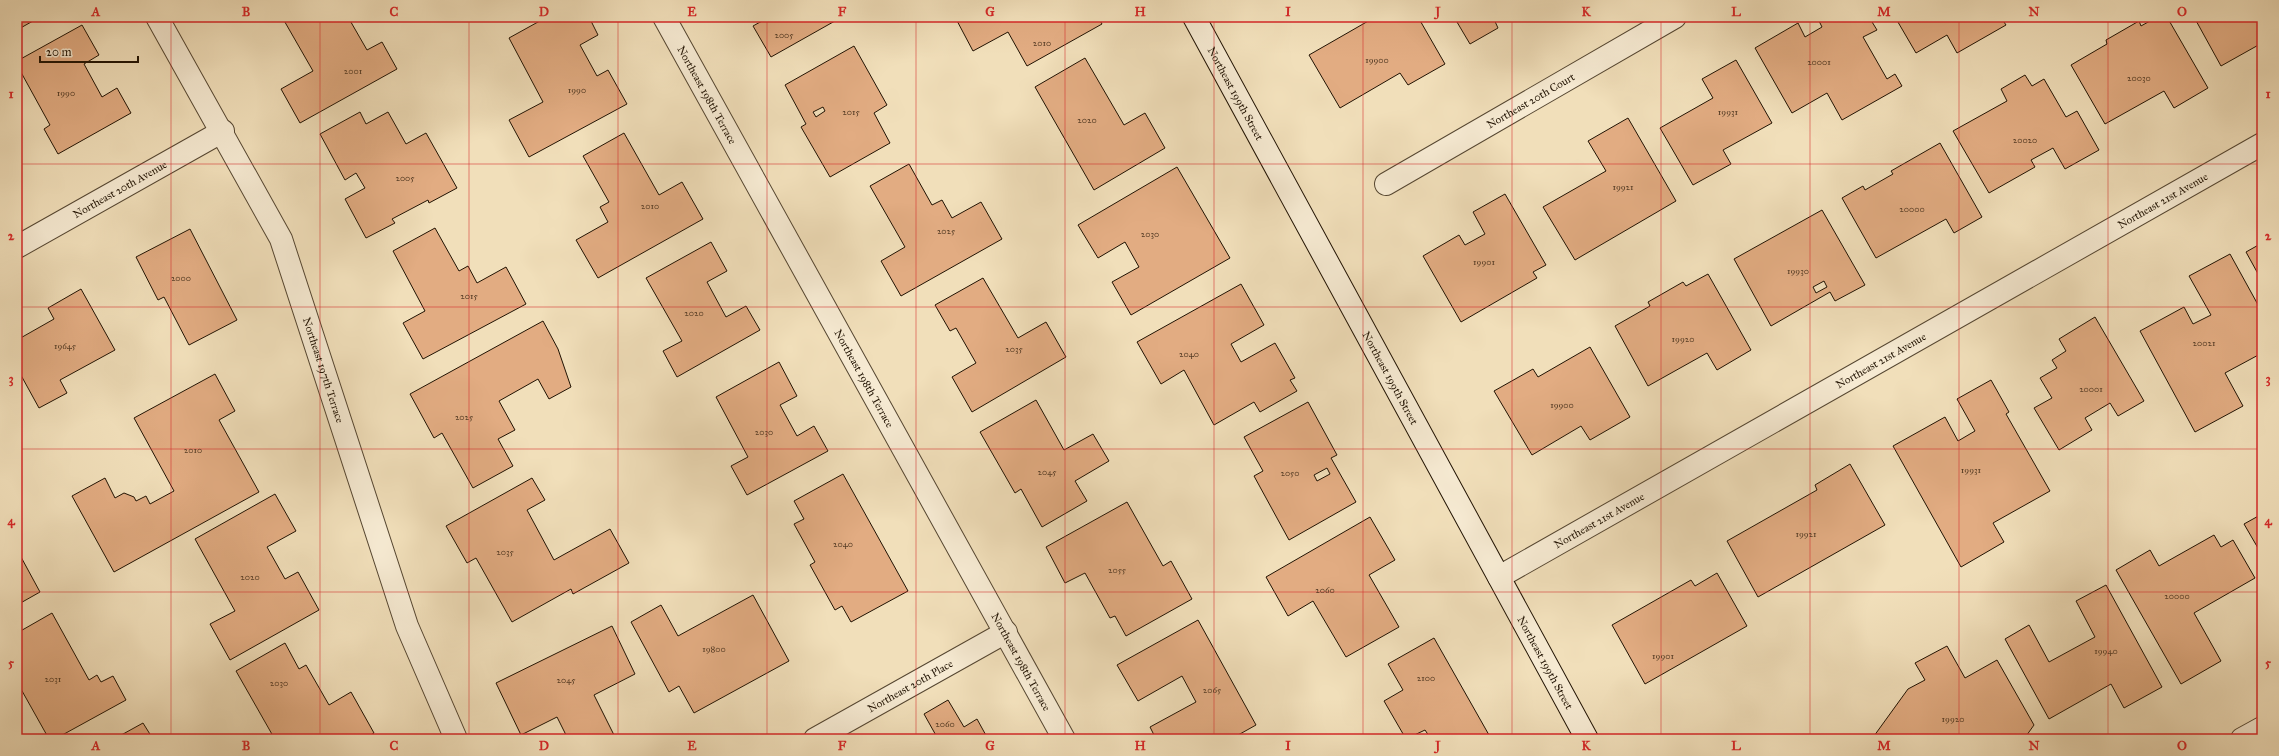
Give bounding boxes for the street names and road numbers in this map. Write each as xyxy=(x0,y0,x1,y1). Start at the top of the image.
street label: Northeast 198th Terrace xyxy=(675,43,740,147)
street label: Northeast 199th Street xyxy=(1205,45,1266,142)
street label: Northeast 20th Court xyxy=(1484,70,1577,131)
street label: Northeast 20th Avenue xyxy=(71,157,169,221)
street label: Northeast 21st Avenue xyxy=(2115,169,2210,231)
street label: Northeast 197th Terrace xyxy=(300,316,347,425)
street label: Northeast 198th Terrace xyxy=(832,327,897,430)
street label: Northeast 199th Street xyxy=(1360,329,1421,427)
street label: Northeast 21st Avenue xyxy=(1833,329,1929,391)
street label: Northeast 21st Avenue xyxy=(1552,489,1647,551)
street label: Northeast 198th Terrace xyxy=(989,610,1054,713)
street label: Northeast 199th Street xyxy=(1515,614,1576,712)
street label: Northeast 20th Place xyxy=(865,656,955,715)

